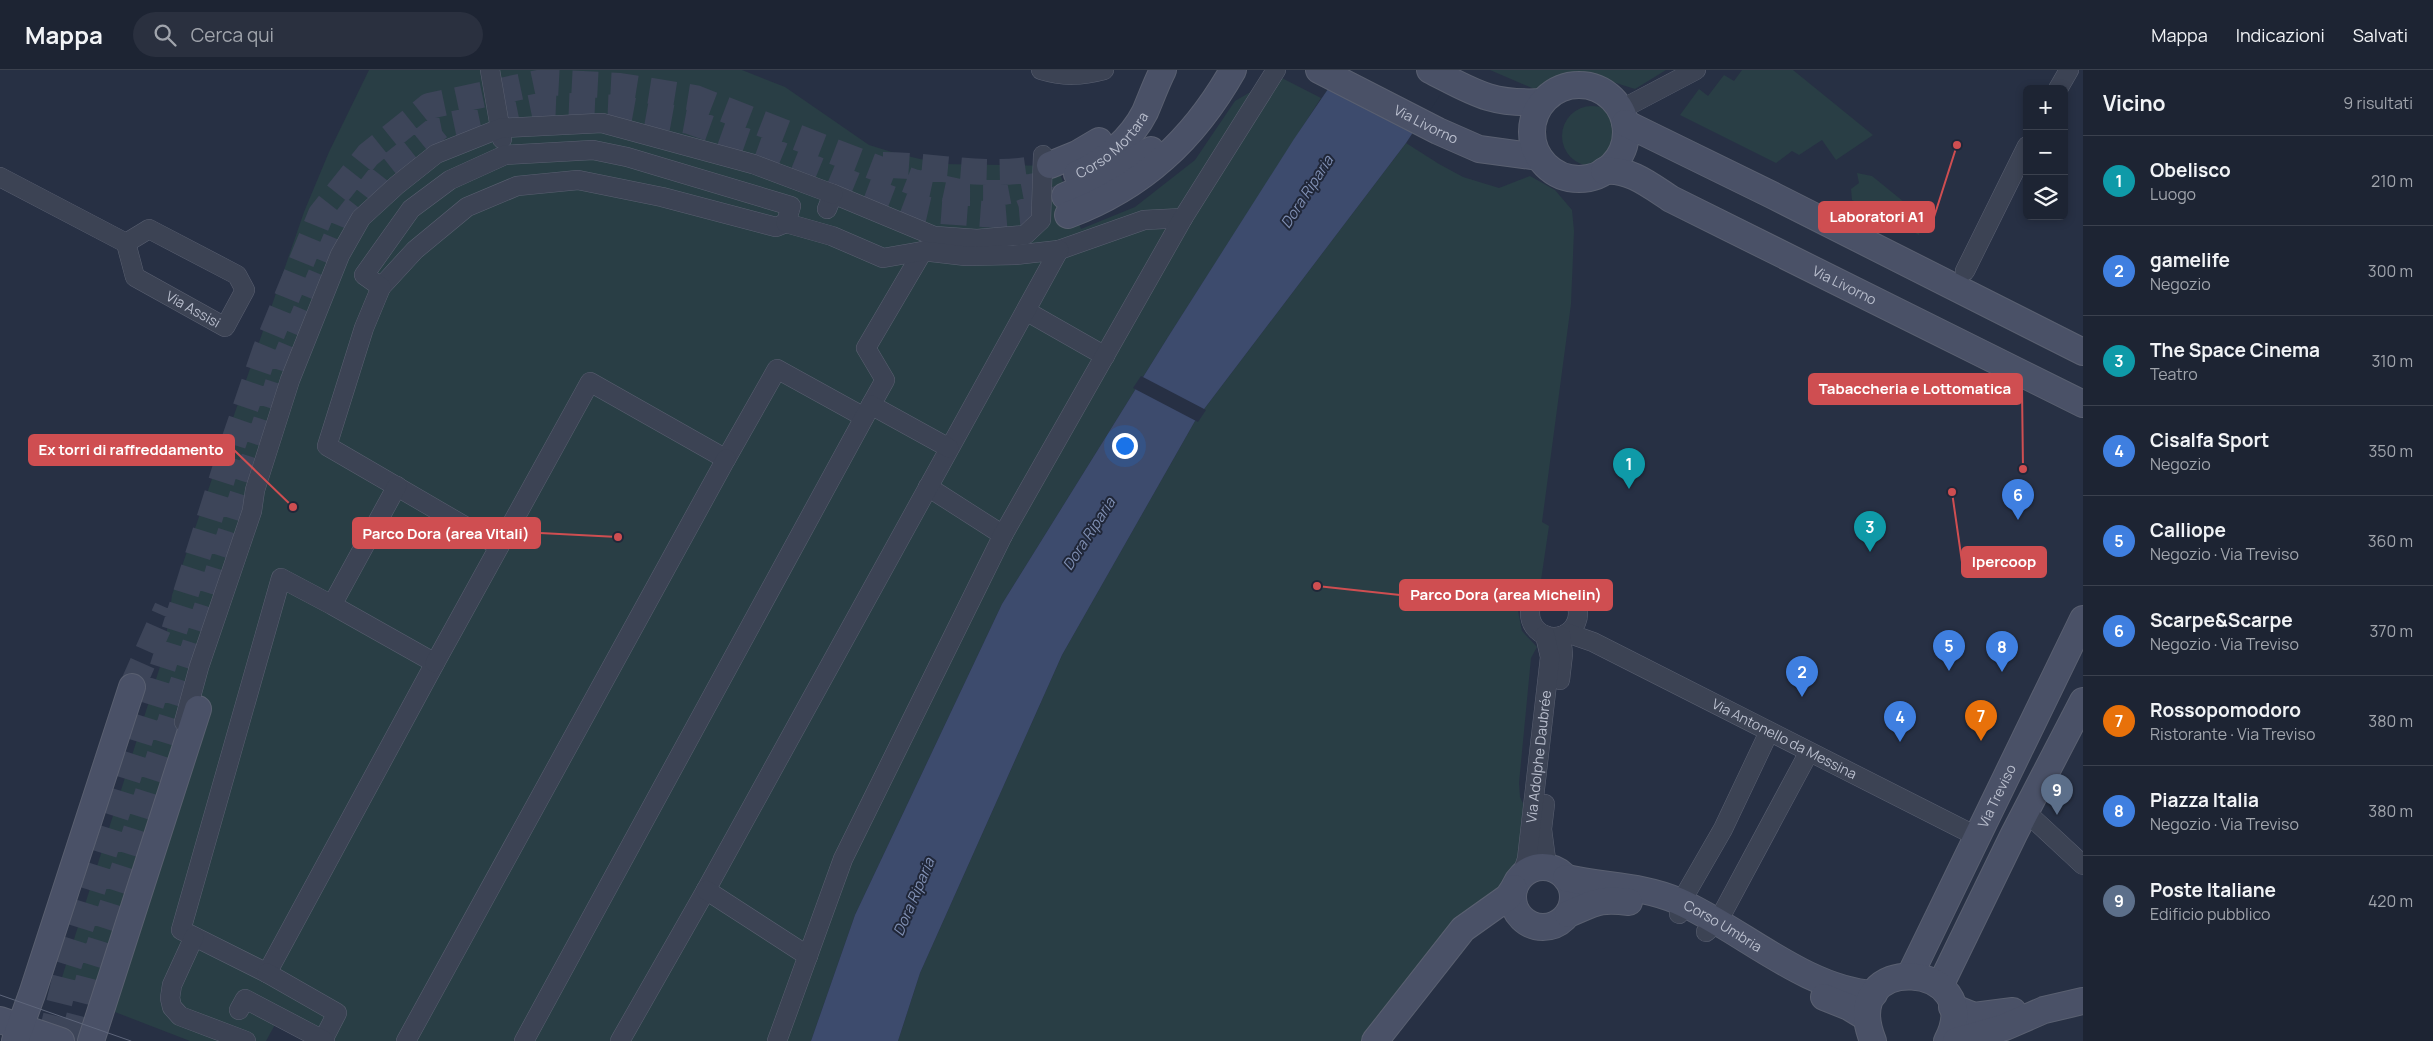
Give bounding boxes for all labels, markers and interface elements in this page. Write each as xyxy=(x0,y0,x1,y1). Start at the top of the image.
search box xyxy=(133,12,483,57)
text: Mappa xyxy=(25,18,103,51)
icon: search xyxy=(151,21,179,49)
text: Cerca qui xyxy=(191,22,274,48)
text: Mappa xyxy=(2151,23,2208,47)
text: Indicazioni xyxy=(2236,23,2325,47)
text: Salvati xyxy=(2353,23,2408,47)
map controls xyxy=(2023,85,2068,220)
button: + xyxy=(2023,85,2068,130)
text: Vicino xyxy=(2103,89,2166,117)
text: 9 risultati xyxy=(2343,92,2413,114)
street label: Via Livorno xyxy=(1391,100,1461,148)
street label: Corso Mortara xyxy=(1073,108,1152,182)
button: − xyxy=(2023,130,2068,175)
water label: Dora Riparia xyxy=(1275,151,1338,232)
text: Obelisco xyxy=(2150,157,2231,183)
text: 1 xyxy=(2115,170,2123,192)
text: 210 m xyxy=(2371,170,2413,192)
button: layers xyxy=(2023,175,2068,220)
text: Luogo xyxy=(2150,183,2196,205)
callout: Laboratori A1 xyxy=(1819,202,1934,232)
text: Laboratori A1 xyxy=(1830,206,1924,227)
text: gamelife xyxy=(2150,247,2230,273)
text: 2 xyxy=(2114,260,2124,282)
text: 300 m xyxy=(2368,260,2413,282)
street label: Via Livorno xyxy=(1809,261,1880,309)
text: Negozio xyxy=(2150,273,2211,295)
street label: Via Assisi xyxy=(163,286,224,332)
text: The Space Cinema xyxy=(2150,337,2320,363)
text: 3 xyxy=(2114,350,2124,372)
text: 310 m xyxy=(2371,350,2413,372)
text: Teatro xyxy=(2150,363,2198,385)
callout: Tabaccheria e Lottomatica xyxy=(1809,374,2022,404)
text: Tabaccheria e Lottomatica xyxy=(1819,378,2011,399)
text: Cisalfa Sport xyxy=(2150,427,2269,453)
your location xyxy=(1112,433,1138,459)
callout: Ex torri di raffreddamento xyxy=(29,435,234,465)
text: Ex torri di raffreddamento xyxy=(38,439,224,460)
text: 4 xyxy=(2114,440,2124,462)
text: 350 m xyxy=(2368,440,2413,462)
pin: 1 xyxy=(1613,448,1645,489)
text: Negozio xyxy=(2150,453,2211,475)
pin: 6 xyxy=(2002,479,2034,520)
water label: Dora Riparia xyxy=(1057,493,1120,574)
pin: 3 xyxy=(1854,511,1886,552)
text: Calliope xyxy=(2150,517,2226,543)
callout: Parco Dora (area Vitali) xyxy=(353,518,540,548)
text: Parco Dora (area Vitali) xyxy=(362,523,530,544)
text: 5 xyxy=(2114,530,2124,552)
text: 360 m xyxy=(2368,530,2413,552)
text: Negozio · Via Treviso xyxy=(2150,543,2299,565)
callout: Ipercoop xyxy=(1962,547,2046,577)
text: Ipercoop xyxy=(1972,551,2036,572)
callout: Parco Dora (area Michelin) xyxy=(1400,580,1612,610)
text: Parco Dora (area Michelin) xyxy=(1410,584,1602,605)
text: Scarpe&Scarpe xyxy=(2150,607,2293,633)
text: 6 xyxy=(2114,620,2124,642)
text: 370 m xyxy=(2370,620,2413,642)
pin: 5 xyxy=(1933,630,1965,671)
pin: 8 xyxy=(1986,631,2018,672)
text: Negozio · Via Treviso xyxy=(2150,633,2299,655)
pin: 2 xyxy=(1786,656,1818,697)
street label: Via Adolphe Daubrée xyxy=(1521,689,1555,824)
street label: Via Antonello da Messina xyxy=(1709,694,1860,783)
text: Rossopomodoro xyxy=(2150,697,2301,723)
pin: 7 xyxy=(1965,700,1997,741)
pin: 4 xyxy=(1884,701,1916,742)
text: 7 xyxy=(2115,710,2123,732)
text: 380 m xyxy=(2368,710,2413,732)
text: Ristorante · Via Treviso xyxy=(2150,723,2315,745)
street label: Via Treviso xyxy=(1973,761,2020,831)
pin: 9 xyxy=(2041,774,2073,815)
text: Piazza Italia xyxy=(2150,787,2259,813)
text: 8 xyxy=(2114,800,2124,822)
text: 380 m xyxy=(2368,800,2413,822)
text: Negozio · Via Treviso xyxy=(2150,813,2299,835)
water label: Dora Riparia xyxy=(888,854,940,939)
text: Poste Italiane xyxy=(2150,877,2276,903)
text: 9 xyxy=(2114,890,2124,912)
text: 420 m xyxy=(2368,890,2413,912)
street label: Corso Umbria xyxy=(1681,895,1766,956)
text: Edificio pubblico xyxy=(2150,903,2270,925)

